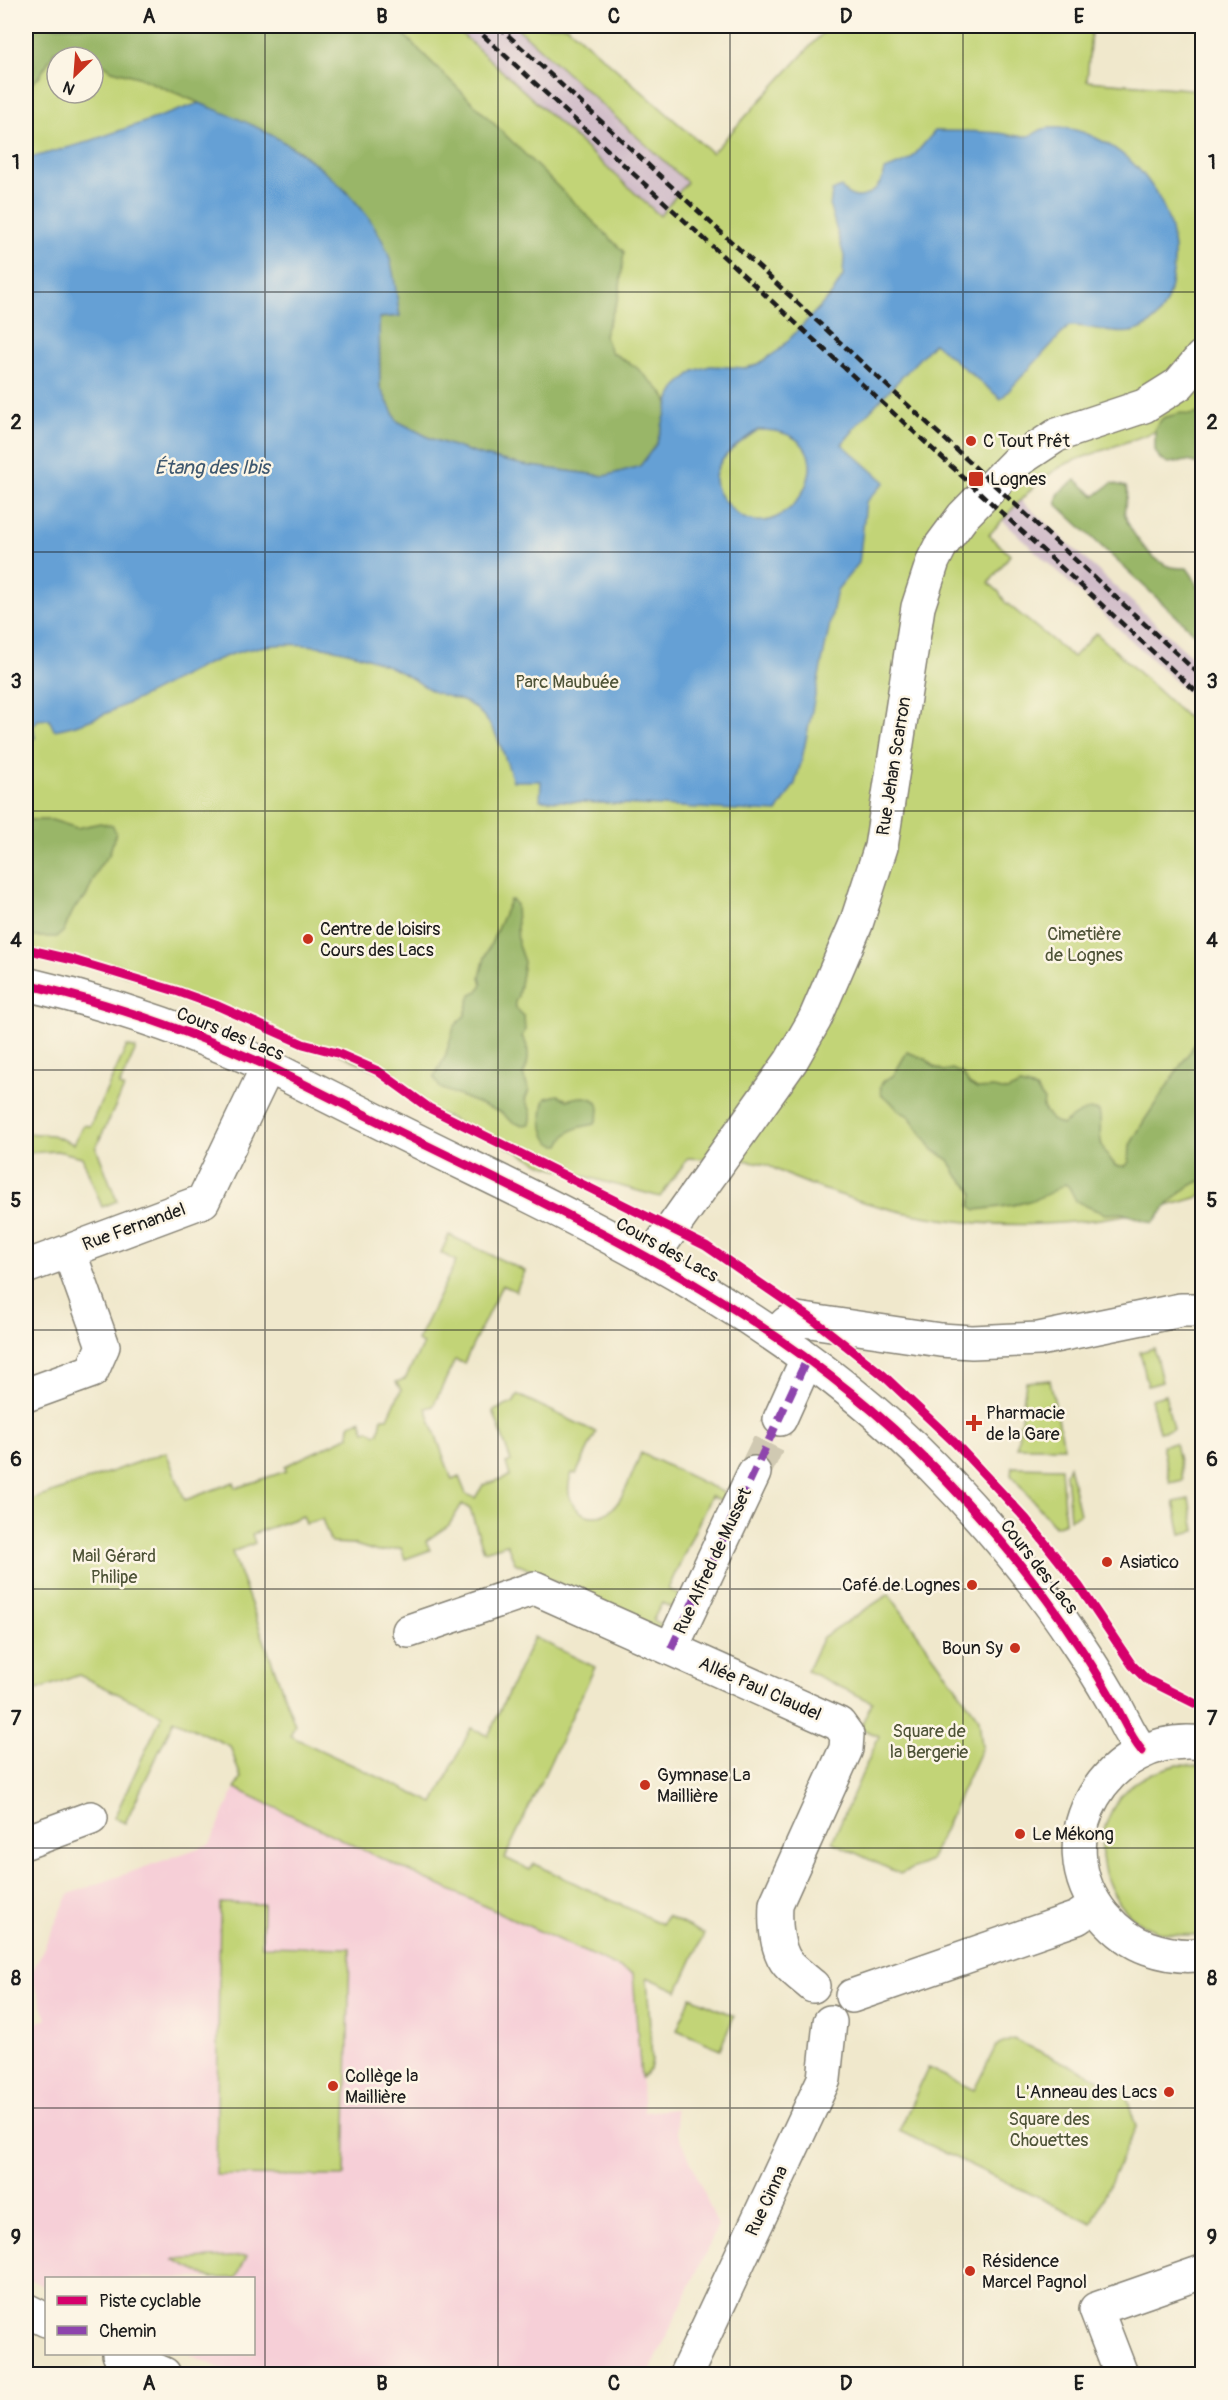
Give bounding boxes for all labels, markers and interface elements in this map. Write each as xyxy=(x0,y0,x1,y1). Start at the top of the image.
text: A xyxy=(143,4,156,29)
text: B xyxy=(376,4,388,29)
text: C xyxy=(608,4,620,29)
text: D xyxy=(840,4,853,29)
text: E xyxy=(1074,4,1085,29)
north arrow xyxy=(45,45,105,105)
text: N xyxy=(60,76,78,99)
text: 1 xyxy=(12,150,20,175)
text: 1 xyxy=(1208,150,1216,175)
text: 2 xyxy=(10,410,22,435)
text: 2 xyxy=(1206,410,1218,435)
place label: C Tout Prêt xyxy=(983,430,1071,453)
marker: C Tout Prêt xyxy=(964,434,978,448)
water label: Étang des Ibis xyxy=(155,455,271,480)
place label: Lognes xyxy=(990,468,1046,491)
marker: Lognes xyxy=(967,470,985,488)
text: 3 xyxy=(10,669,22,694)
text: 3 xyxy=(1206,669,1218,694)
park label: Parc Maubuée xyxy=(515,671,619,694)
street label: Rue Jehan Scarron xyxy=(872,695,916,837)
place label: Centre de loisirs Cours des Lacs xyxy=(320,918,440,962)
park label: Cimetière de Lognes xyxy=(1045,923,1123,967)
text: 4 xyxy=(10,928,22,953)
text: 4 xyxy=(1206,928,1218,953)
marker: Centre de loisirs Cours des Lacs xyxy=(301,932,315,946)
street label: Cours des Lacs xyxy=(173,1002,287,1066)
text: 5 xyxy=(11,1188,22,1213)
text: 5 xyxy=(1207,1188,1218,1213)
street label: Rue Fernandel xyxy=(79,1198,189,1256)
street label: Cours des Lacs xyxy=(612,1212,722,1288)
place label: Pharmacie de la Gare xyxy=(986,1402,1065,1446)
marker: Pharmacie de la Gare xyxy=(967,1416,981,1430)
text: 6 xyxy=(10,1447,22,1472)
text: 6 xyxy=(1206,1447,1218,1472)
street label: Rue Alfred de Musset xyxy=(669,1483,757,1638)
street label: Cours des Lacs xyxy=(995,1515,1083,1619)
park label: Mail Gérard Philipe xyxy=(72,1545,156,1589)
place label: Asiatico xyxy=(1119,1551,1179,1574)
marker: Asiatico xyxy=(1100,1555,1114,1569)
place label: Café de Lognes xyxy=(842,1574,960,1597)
marker: Café de Lognes xyxy=(965,1578,979,1592)
place label: Boun Sy xyxy=(942,1637,1003,1660)
marker: Boun Sy xyxy=(1008,1641,1022,1655)
street label: Allée Paul Claudel xyxy=(695,1652,825,1726)
text: 7 xyxy=(11,1706,22,1731)
text: 7 xyxy=(1207,1706,1218,1731)
park label: Square de la Bergerie xyxy=(890,1720,968,1764)
place label: Gymnase La Maillière xyxy=(657,1764,751,1808)
marker: Gymnase La Maillière xyxy=(638,1778,652,1792)
place label: Le Mékong xyxy=(1032,1823,1114,1846)
marker: Le Mékong xyxy=(1013,1827,1027,1841)
text: 8 xyxy=(11,1966,21,1991)
text: 8 xyxy=(1207,1966,1217,1991)
place label: Collège la Maillière xyxy=(345,2065,418,2109)
marker: Collège la Maillière xyxy=(326,2079,340,2093)
place label: L'Anneau des Lacs xyxy=(1016,2081,1157,2104)
marker: L'Anneau des Lacs xyxy=(1162,2085,1176,2099)
park label: Square des Chouettes xyxy=(1008,2108,1090,2152)
street label: Rue Cinna xyxy=(741,2162,793,2240)
text: 9 xyxy=(11,2225,21,2250)
text: 9 xyxy=(1207,2225,1217,2250)
place label: Résidence Marcel Pagnol xyxy=(982,2250,1087,2294)
marker: Résidence Marcel Pagnol xyxy=(963,2264,977,2278)
legend xyxy=(45,2277,255,2355)
text: Piste cyclable xyxy=(99,2290,201,2313)
text: Chemin xyxy=(99,2320,156,2343)
text: A xyxy=(143,2371,156,2396)
text: B xyxy=(376,2371,388,2396)
text: C xyxy=(608,2371,620,2396)
text: D xyxy=(840,2371,853,2396)
text: E xyxy=(1074,2371,1085,2396)

